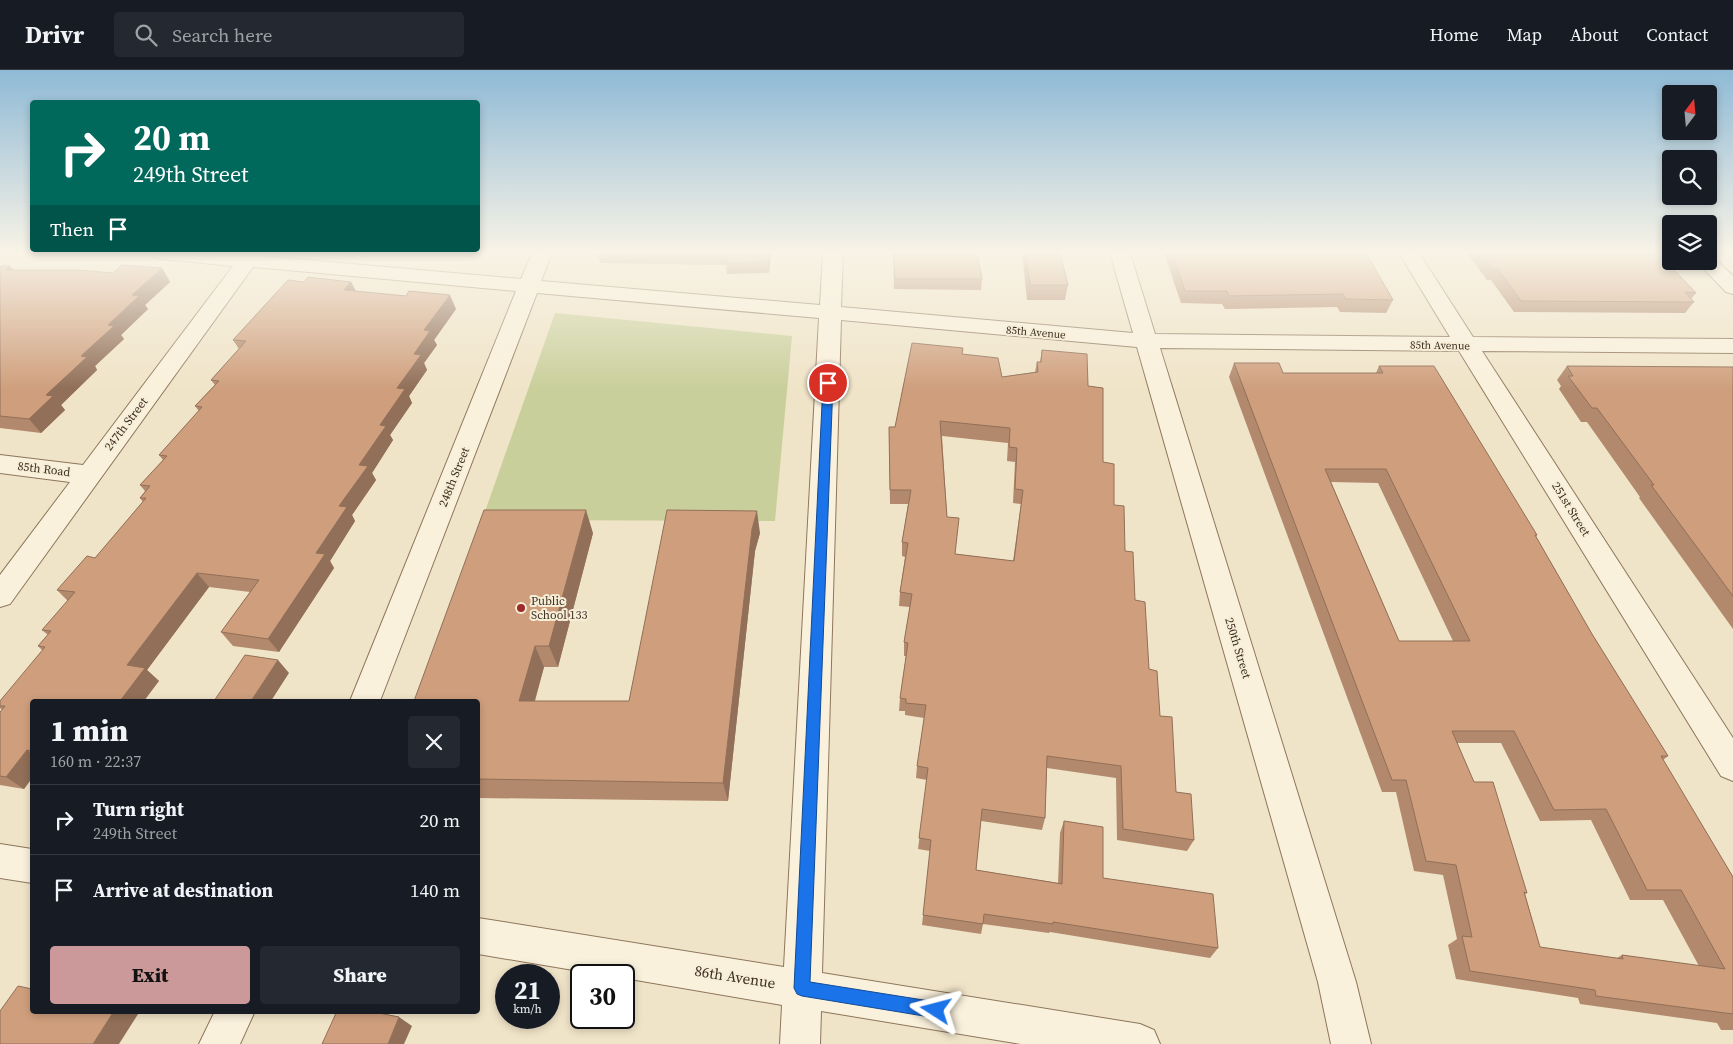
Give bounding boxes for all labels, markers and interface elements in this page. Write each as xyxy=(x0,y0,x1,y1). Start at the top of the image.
search box xyxy=(114,12,464,57)
text: Drivr xyxy=(25,18,84,51)
icon: search xyxy=(132,21,160,49)
text: Search here xyxy=(172,22,273,48)
text: Home xyxy=(1430,22,1479,47)
text: Map xyxy=(1507,22,1542,47)
text: About xyxy=(1570,22,1618,47)
text: Contact xyxy=(1646,22,1708,47)
north arrow xyxy=(1662,85,1718,140)
map controls xyxy=(1662,85,1717,270)
text: 20 m xyxy=(133,114,210,162)
icon: right xyxy=(50,120,115,185)
button: search xyxy=(1662,150,1717,205)
text: 249th Street xyxy=(133,159,248,189)
icon: arrive xyxy=(104,215,132,243)
button: layers xyxy=(1662,215,1717,270)
text: Then xyxy=(50,216,94,242)
street label: 85th Avenue xyxy=(1005,322,1067,343)
street label: 85th Avenue xyxy=(1410,337,1470,354)
pin xyxy=(807,362,849,404)
icon: arrive xyxy=(814,369,842,397)
street label: 247th Street xyxy=(101,394,151,454)
street label: 248th Street xyxy=(435,445,473,509)
street label: 85th Road xyxy=(17,458,72,480)
street label: 251st Street xyxy=(1548,479,1594,539)
place label: Public School 133 xyxy=(531,593,588,623)
marker: Public School 133 xyxy=(515,602,527,614)
street label: 250th Street xyxy=(1221,616,1255,681)
text: 1 min xyxy=(50,710,128,751)
button: close xyxy=(408,716,460,768)
text: 160 m · 22:37 xyxy=(50,750,141,772)
text: Turn right xyxy=(93,796,184,822)
icon: right xyxy=(50,806,78,834)
text: 20 m xyxy=(419,807,460,833)
text: 249th Street xyxy=(93,822,177,844)
icon: arrive xyxy=(50,876,78,904)
text: Arrive at destination xyxy=(93,877,273,903)
text: 140 m xyxy=(410,877,460,903)
button: Exit xyxy=(50,946,250,1004)
button: Share xyxy=(260,946,460,1004)
street label: 86th Avenue xyxy=(693,960,777,993)
speed limit sign: 30 xyxy=(570,964,635,1029)
text: 21 xyxy=(514,973,541,1007)
position arrow xyxy=(909,983,961,1035)
text: km/h xyxy=(513,1001,542,1017)

